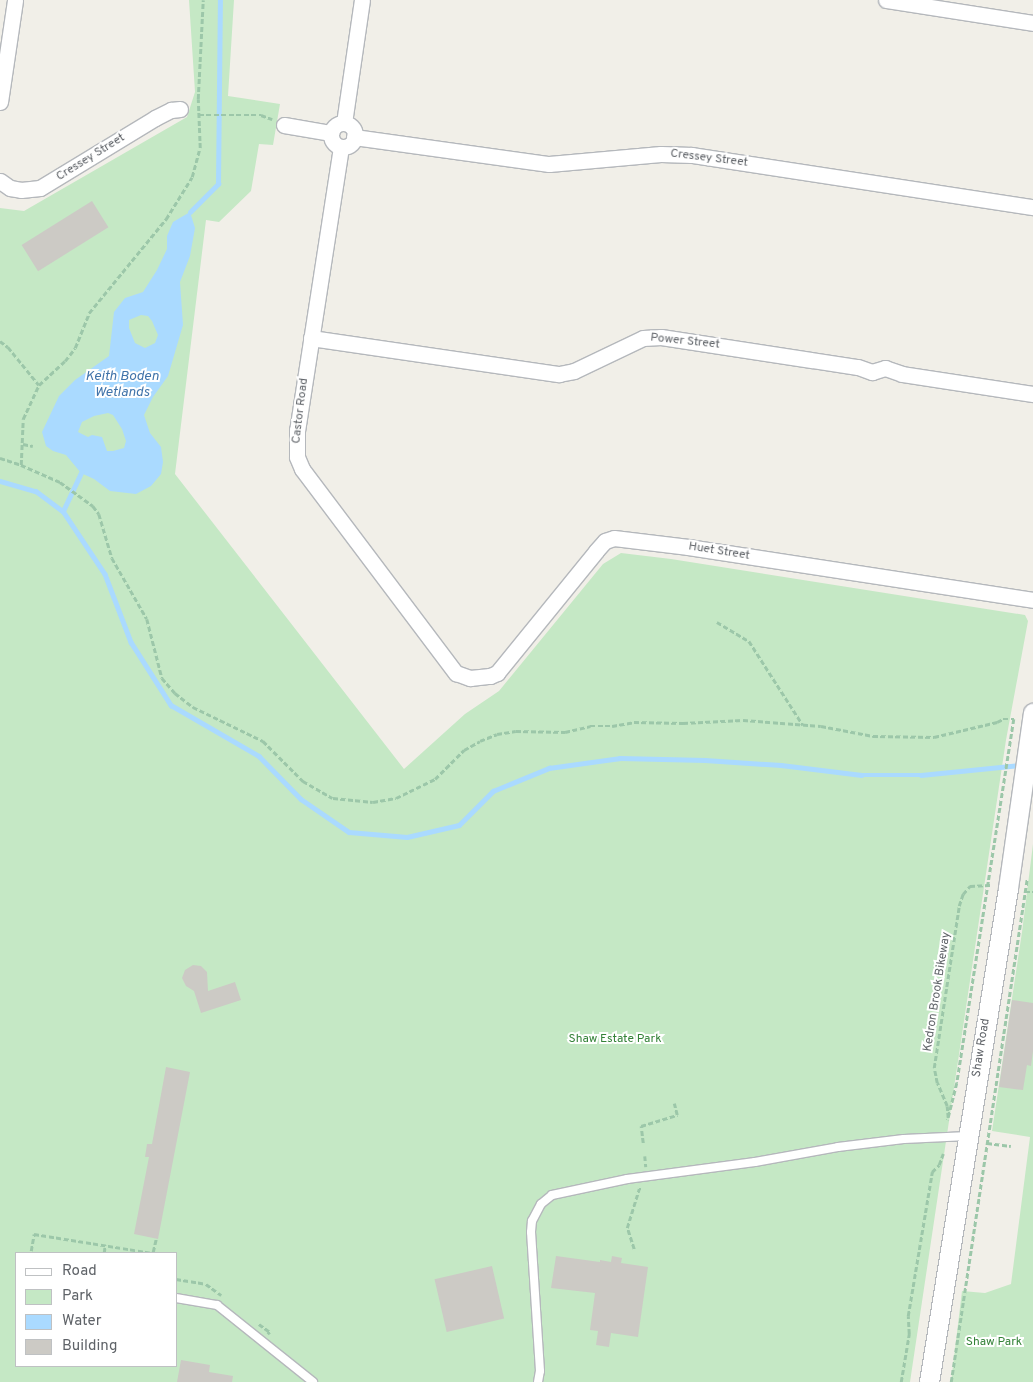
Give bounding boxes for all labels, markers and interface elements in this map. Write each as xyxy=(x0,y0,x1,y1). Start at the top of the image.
street label: Cressey Street xyxy=(54,131,128,185)
street label: Cressey Street xyxy=(669,147,749,171)
street label: Power Street xyxy=(650,331,720,353)
water label: Keith Boden Wetlands xyxy=(85,369,159,402)
street label: Castor Road xyxy=(290,377,312,445)
street label: Huet Street xyxy=(687,540,751,564)
street label: Kedron Brook Bikeway xyxy=(921,931,955,1053)
street label: Shaw Road xyxy=(970,1018,994,1078)
park label: Shaw Estate Park xyxy=(568,1033,662,1047)
legend xyxy=(15,1252,178,1367)
text: Road xyxy=(62,1262,97,1281)
text: Park xyxy=(62,1287,93,1306)
text: Water xyxy=(62,1312,101,1331)
park label: Shaw Park xyxy=(966,1336,1022,1350)
text: Building xyxy=(62,1337,117,1356)

